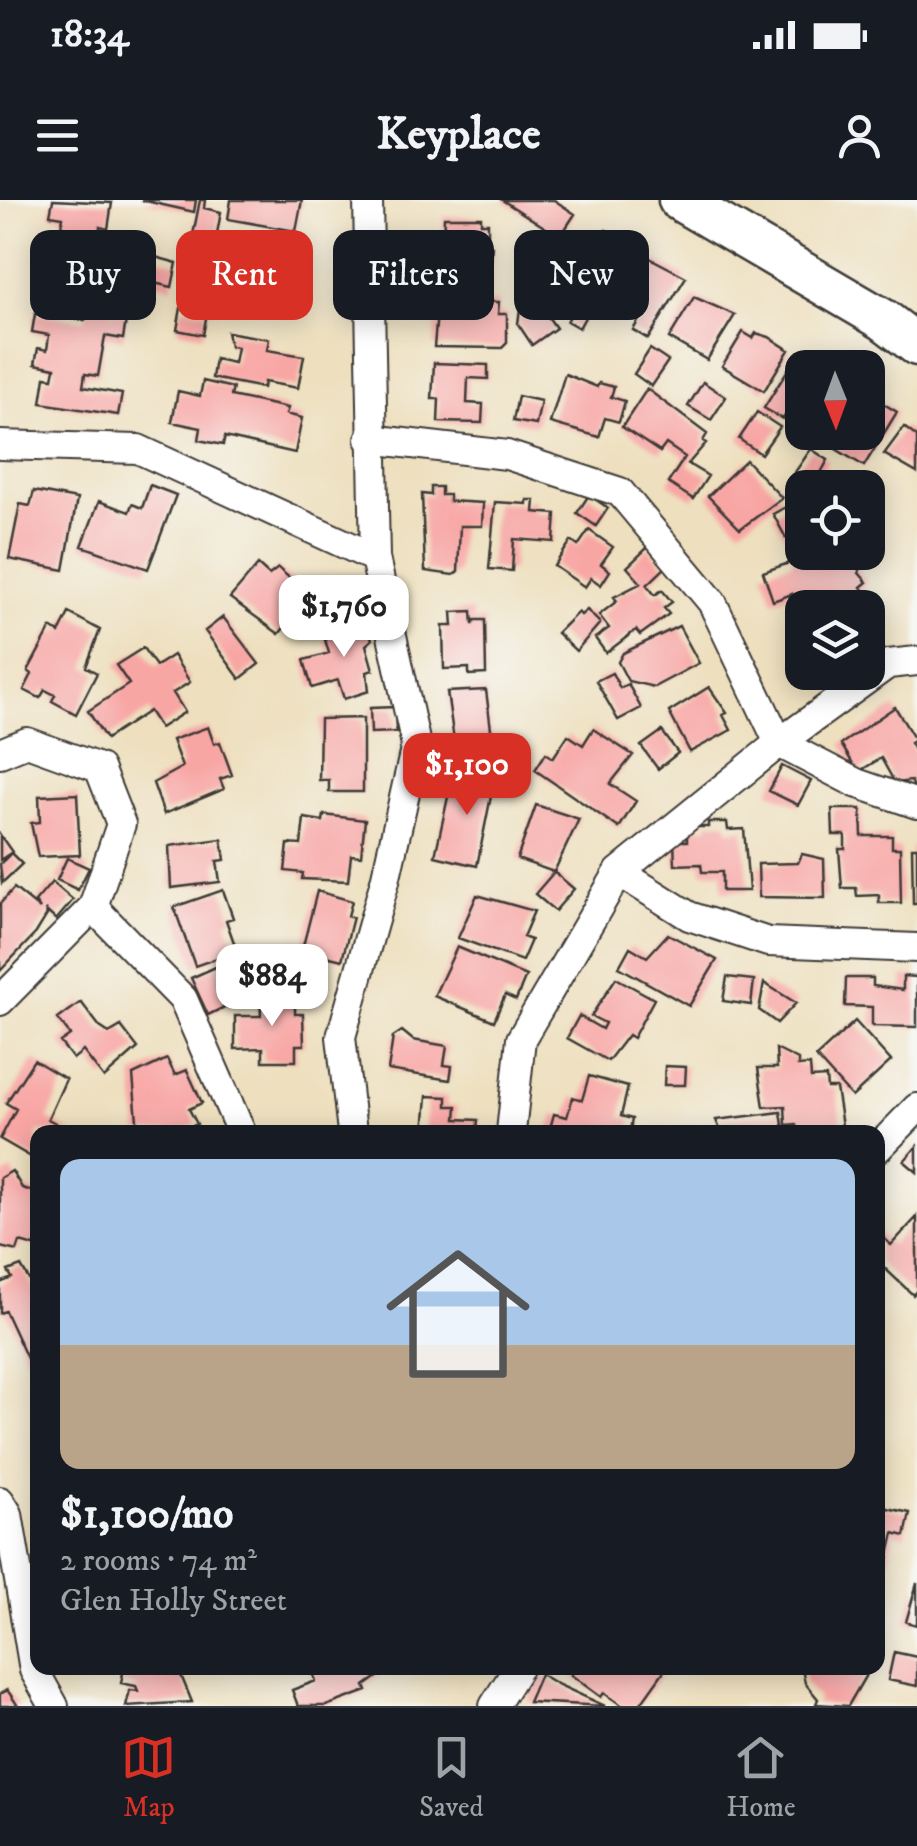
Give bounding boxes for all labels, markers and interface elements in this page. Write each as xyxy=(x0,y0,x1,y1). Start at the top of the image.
text: 18:34 xyxy=(50,11,129,59)
text: Keyplace xyxy=(376,107,541,163)
icon: menu xyxy=(30,108,85,163)
icon: person xyxy=(832,108,887,163)
chip: Buy xyxy=(30,230,156,320)
chip: Rent xyxy=(176,230,313,320)
chip: Filters xyxy=(333,230,494,320)
chip: New xyxy=(514,230,649,320)
north arrow xyxy=(785,350,885,450)
map controls xyxy=(785,350,885,690)
button: locate xyxy=(785,470,885,570)
pin: $1,760 xyxy=(263,575,425,660)
text: $1,760 xyxy=(301,587,387,627)
button: layers xyxy=(785,590,885,690)
pin: $1,100 xyxy=(386,733,548,818)
text: $1,100 xyxy=(425,745,509,785)
pin: $884 xyxy=(213,944,331,1029)
text: $884 xyxy=(238,956,306,996)
icon: home xyxy=(368,1224,548,1404)
text: $1,100/mo xyxy=(60,1489,233,1541)
text: 2 rooms · 74 m² xyxy=(60,1541,257,1581)
text: Glen Holly Street xyxy=(60,1581,287,1621)
tab: Map xyxy=(121,1730,176,1825)
tab: Saved xyxy=(419,1730,484,1825)
tab: Home xyxy=(726,1730,796,1825)

